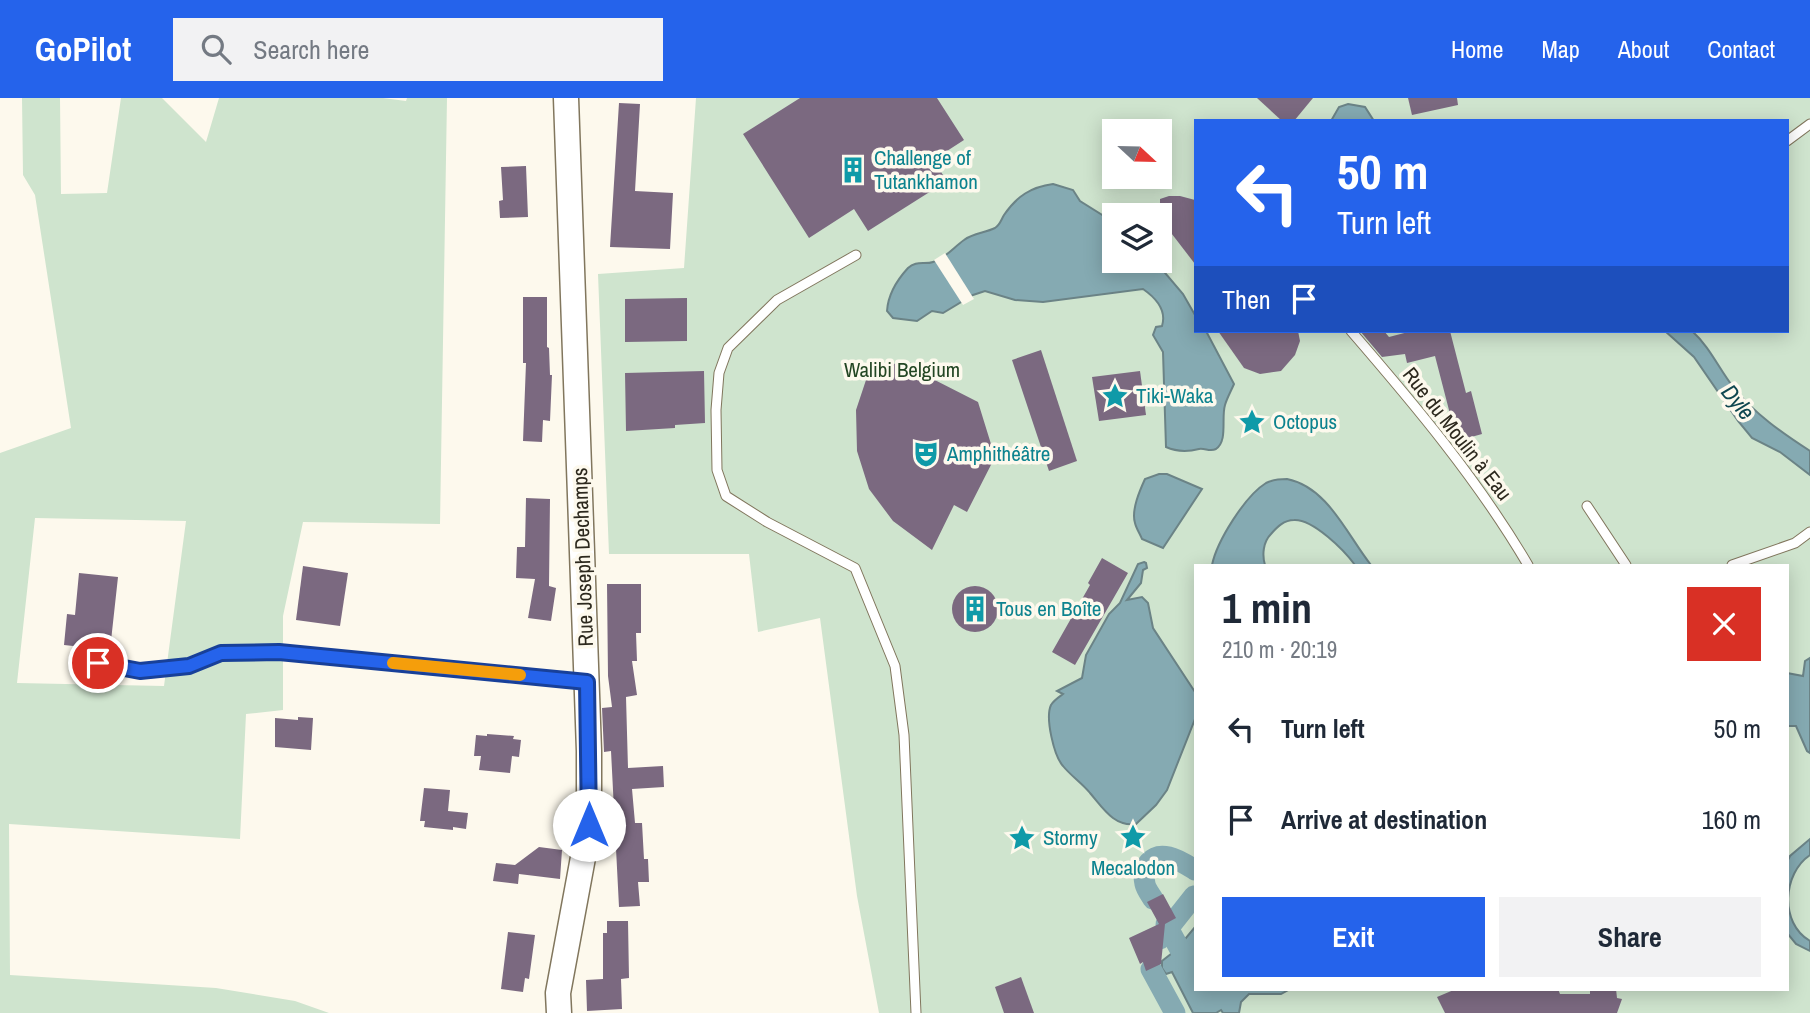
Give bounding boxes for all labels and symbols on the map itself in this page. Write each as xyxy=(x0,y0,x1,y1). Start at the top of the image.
north arrow xyxy=(1102,119,1172,189)
place label: Challenge of Tutankhamon xyxy=(874,143,978,196)
building icon: Challenge of Tutankhamon xyxy=(838,155,868,185)
park label: Walibi Belgium xyxy=(844,355,960,384)
street label: Rue du Moulin à Eau xyxy=(1396,361,1519,506)
water label: Dyle xyxy=(1714,377,1762,426)
place icon: Tiki-Waka xyxy=(1100,381,1130,411)
place label: Tiki-Waka xyxy=(1136,381,1214,410)
place icon: Octopus xyxy=(1237,407,1267,437)
place label: Octopus xyxy=(1273,407,1337,436)
theatre icon: Amphithéâtre xyxy=(911,439,941,469)
place label: Amphithéâtre xyxy=(946,439,1050,468)
street label: Rue Joseph Dechamps xyxy=(565,467,600,647)
building icon: Tous en Boîte xyxy=(960,594,990,624)
place label: Tous en Boîte xyxy=(996,594,1101,623)
pin xyxy=(68,633,128,693)
position arrow xyxy=(552,788,626,862)
place icon: Mecalodon xyxy=(1118,822,1148,852)
place icon: Stormy xyxy=(1007,823,1037,853)
place label: Stormy xyxy=(1043,823,1098,852)
place label: Mecalodon xyxy=(1091,853,1175,882)

